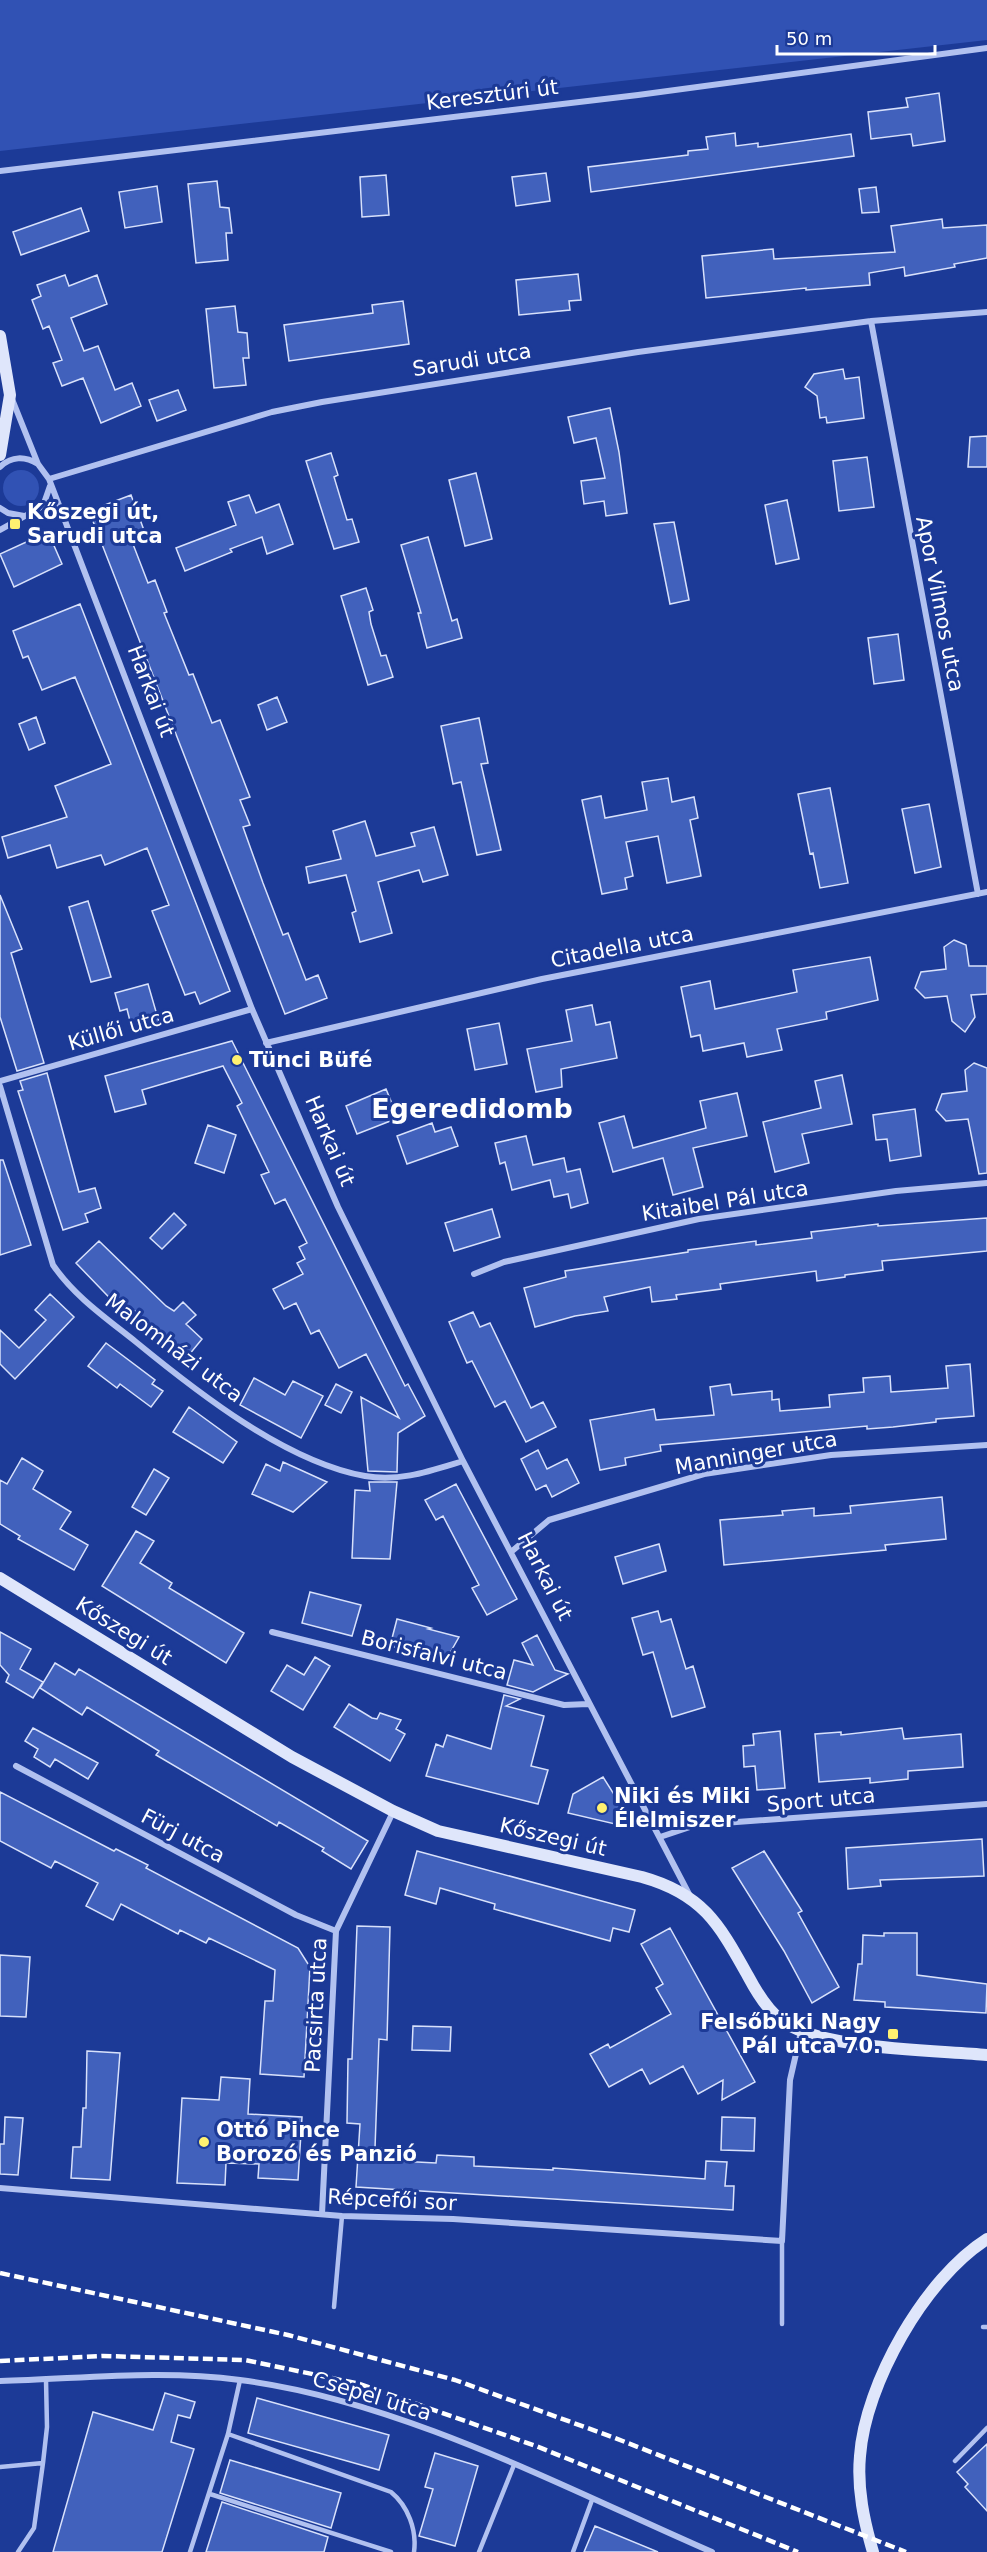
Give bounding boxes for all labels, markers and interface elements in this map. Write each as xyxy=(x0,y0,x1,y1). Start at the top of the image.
scale bar xyxy=(777,18,934,56)
text: 50 m xyxy=(786,28,832,49)
street label: Keresztúri út xyxy=(425,75,559,115)
street label: Sarudi utca xyxy=(411,339,533,381)
place label: Kőszegi út, Sarudi utca xyxy=(27,500,163,548)
street label: Apor Vilmos utca xyxy=(911,514,969,694)
marker: Kőszegi út, Sarudi utca xyxy=(8,517,22,531)
street label: Harkai út xyxy=(123,642,179,740)
street label: Citadella utca xyxy=(549,921,695,973)
street label: Küllői utca xyxy=(65,1002,177,1056)
place label: Tünci Büfé xyxy=(249,1048,373,1072)
marker: Tünci Büfé xyxy=(230,1053,244,1067)
street label: Harkai út xyxy=(300,1092,360,1190)
district label: Egeredidomb xyxy=(371,1093,573,1124)
street label: Kitaibel Pál utca xyxy=(640,1176,810,1226)
street label: Malomházi utca xyxy=(101,1289,247,1407)
street label: Manninger utca xyxy=(673,1427,839,1479)
street label: Harkai út xyxy=(513,1528,577,1624)
street label: Kőszegi út xyxy=(71,1592,177,1670)
street label: Borisfalvi utca xyxy=(358,1625,510,1685)
street label: Sport utca xyxy=(766,1783,876,1817)
place label: Niki és Miki Élelmiszer xyxy=(614,1784,751,1832)
marker: Niki és Miki Élelmiszer xyxy=(595,1801,609,1815)
street label: Fürj utca xyxy=(137,1804,229,1868)
street label: Kőszegi út xyxy=(497,1813,609,1861)
street label: Pacsirta utca xyxy=(300,1937,332,2073)
place label: Felsőbüki Nagy Pál utca 70. xyxy=(700,2010,881,2058)
marker: Felsőbüki Nagy Pál utca 70. xyxy=(886,2027,900,2041)
place label: Ottó Pince Borozó és Panzió xyxy=(216,2118,417,2166)
marker: Ottó Pince Borozó és Panzió xyxy=(197,2135,211,2149)
street label: Répcefői sor xyxy=(327,2185,458,2215)
street label: Csepel utca xyxy=(310,2367,434,2425)

